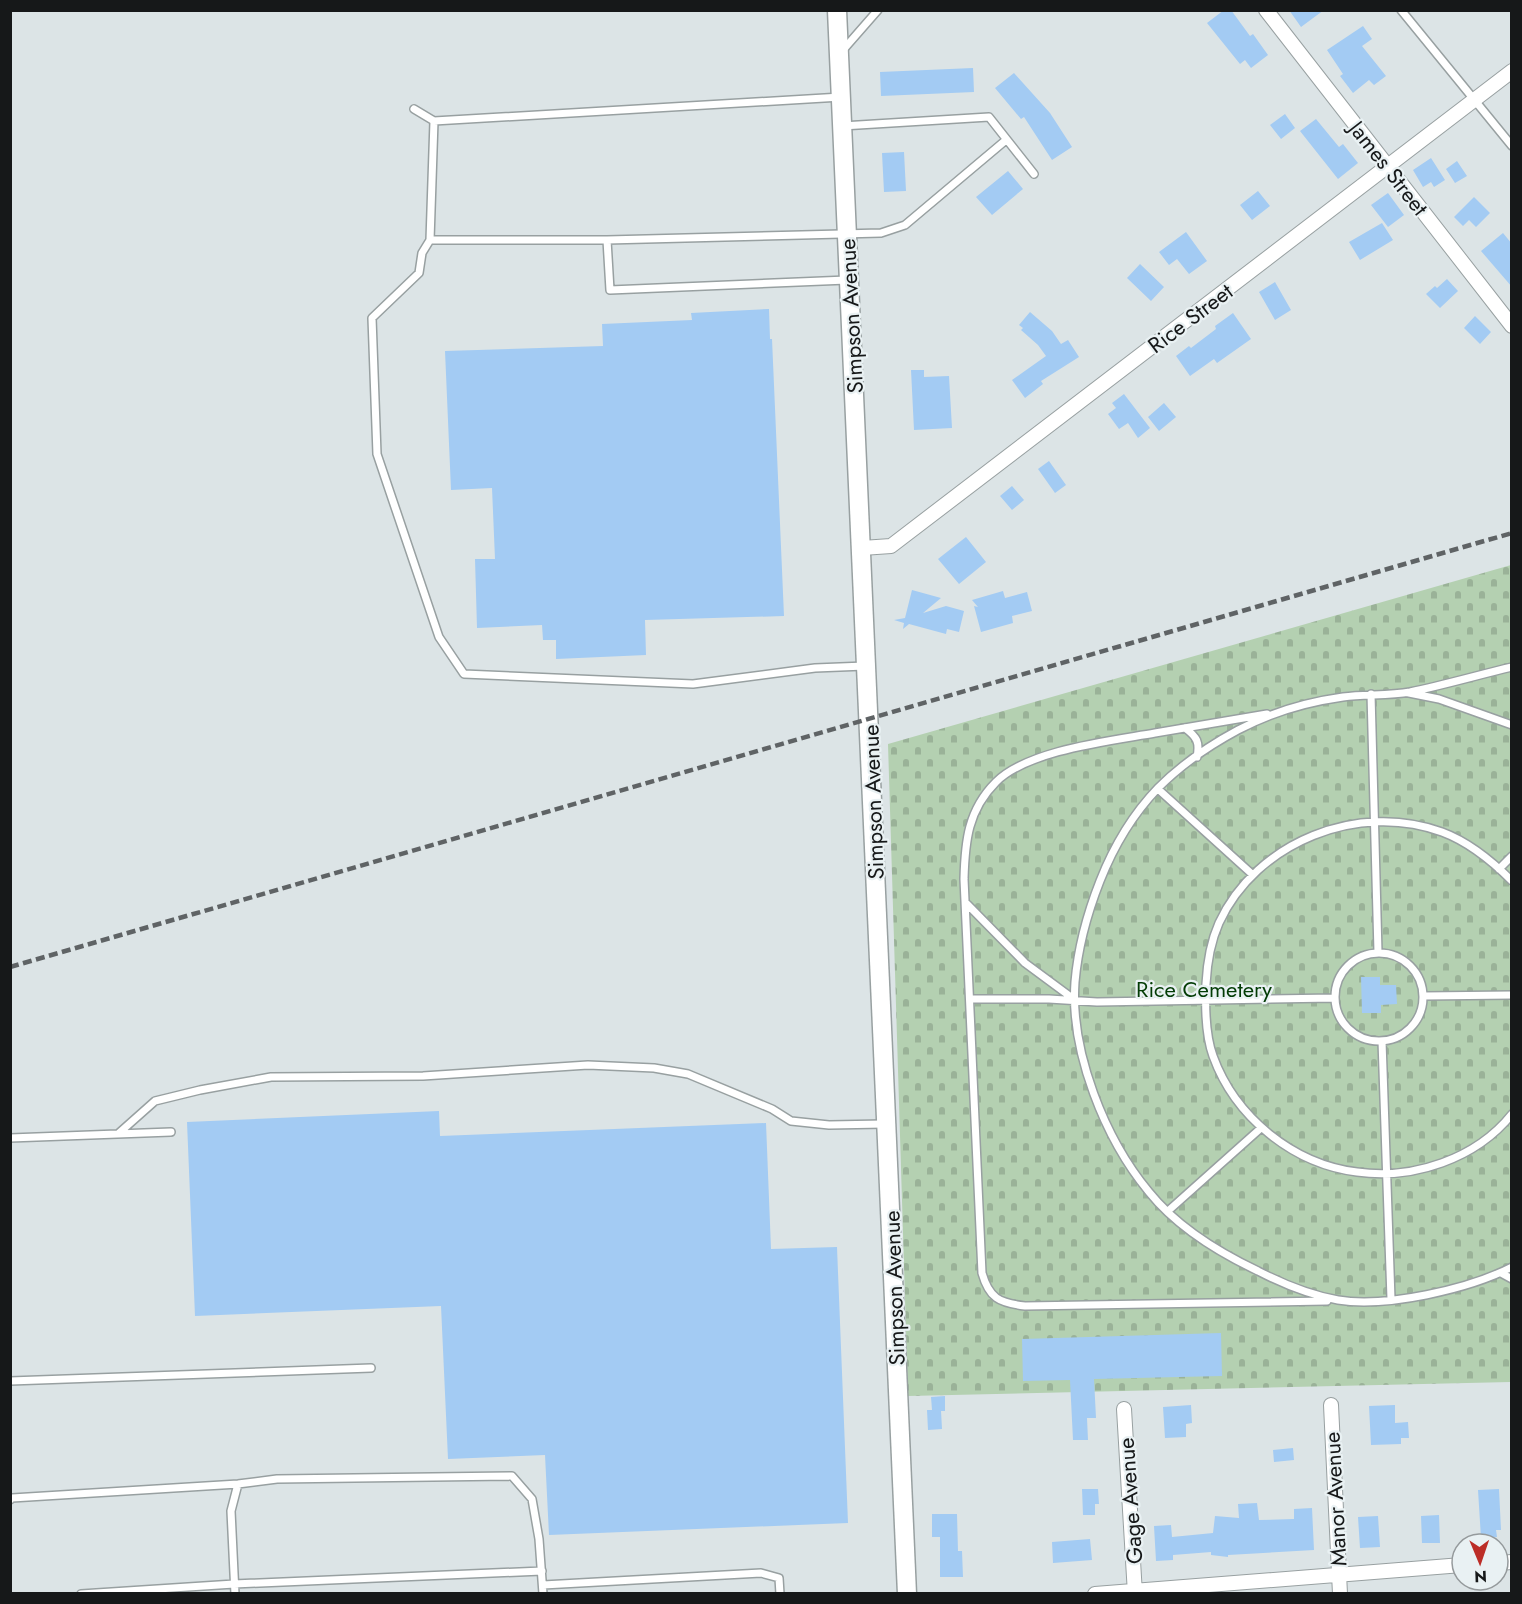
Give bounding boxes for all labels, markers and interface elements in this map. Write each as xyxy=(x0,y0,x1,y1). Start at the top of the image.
street label: James Street xyxy=(1340,112,1437,223)
street label: Simpson Avenue xyxy=(831,238,871,394)
street label: Rice Street xyxy=(1141,275,1240,361)
street label: Simpson Avenue xyxy=(854,724,892,880)
park label: Rice Cemetery xyxy=(1136,973,1272,1005)
street label: Simpson Avenue xyxy=(875,1210,913,1366)
street label: Manor Avenue xyxy=(1315,1431,1355,1567)
street label: Gage Avenue xyxy=(1110,1437,1150,1565)
north arrow xyxy=(1450,1532,1510,1592)
text: N xyxy=(1474,1565,1487,1588)

